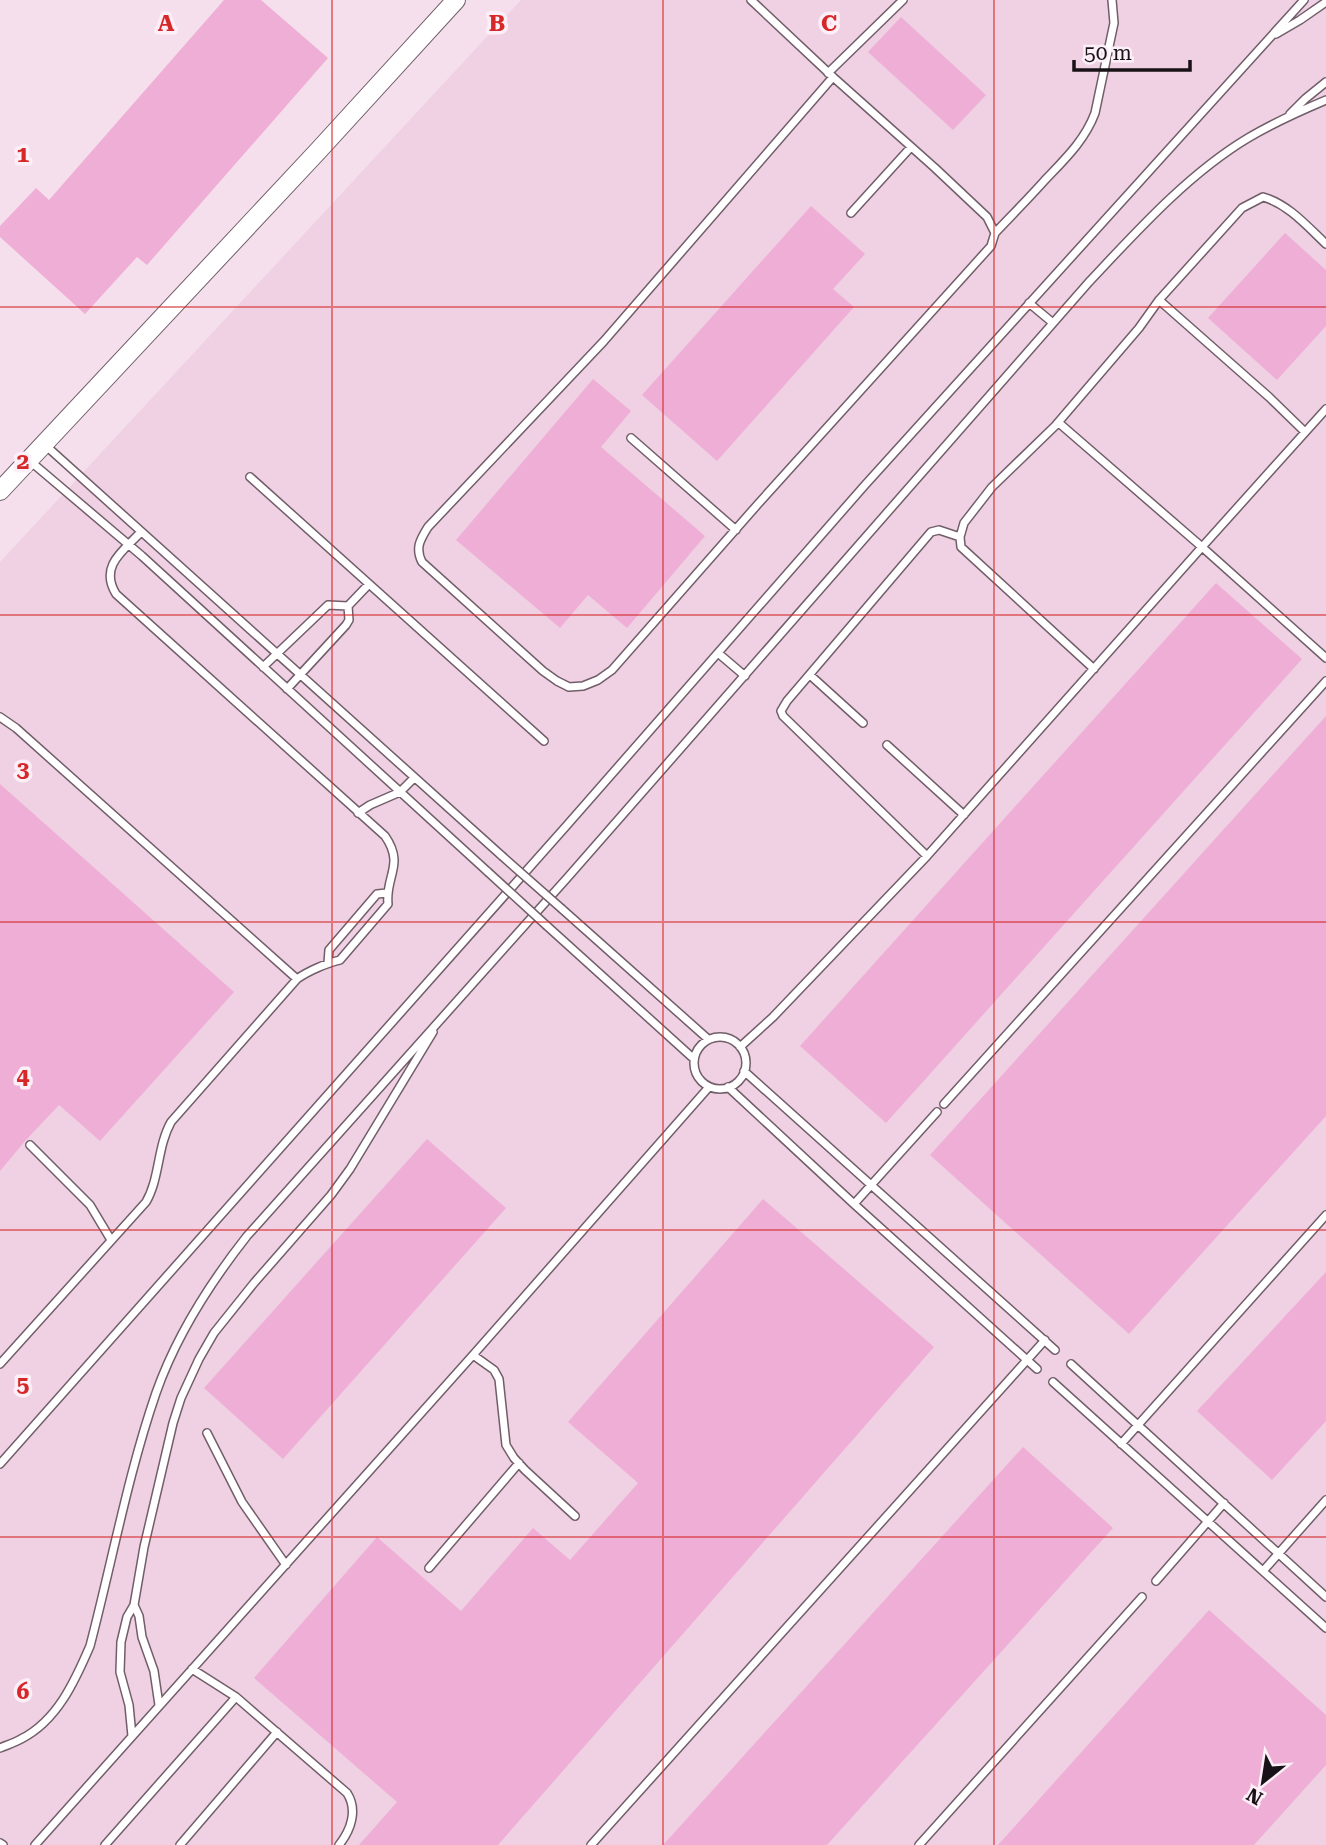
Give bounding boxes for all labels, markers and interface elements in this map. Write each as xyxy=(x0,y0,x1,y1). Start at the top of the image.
text: A xyxy=(158,10,175,37)
text: B xyxy=(489,10,505,37)
text: C xyxy=(821,10,837,37)
scale bar xyxy=(1074,28,1190,72)
text: 50 m xyxy=(1084,41,1132,65)
text: 1 xyxy=(17,141,30,168)
text: 2 xyxy=(17,448,29,475)
text: 3 xyxy=(17,756,30,783)
text: 4 xyxy=(17,1063,30,1090)
text: 5 xyxy=(17,1371,30,1398)
text: 6 xyxy=(17,1678,30,1705)
north arrow xyxy=(1228,1747,1298,1817)
text: N xyxy=(1242,1782,1267,1810)

